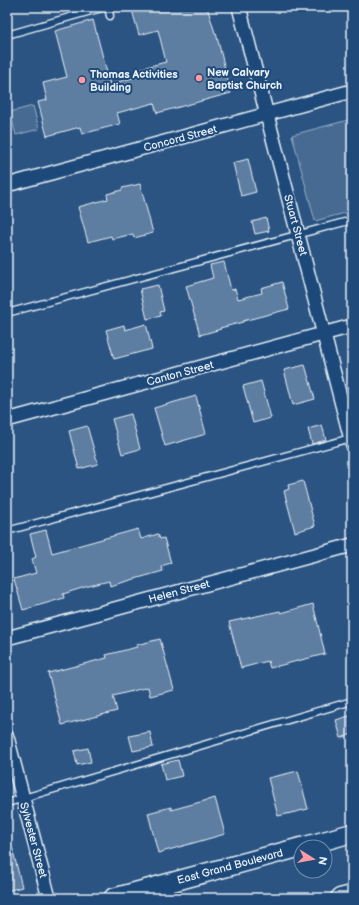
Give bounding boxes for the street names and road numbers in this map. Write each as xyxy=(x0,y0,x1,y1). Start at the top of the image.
street label: Concord Street xyxy=(142,122,219,155)
street label: Stuart Street xyxy=(281,193,310,258)
street label: Canton Street xyxy=(145,358,216,389)
street label: Helen Street xyxy=(147,577,212,606)
street label: Sylvester Street xyxy=(17,801,50,880)
street label: East Grand Boulevard xyxy=(176,846,284,887)

